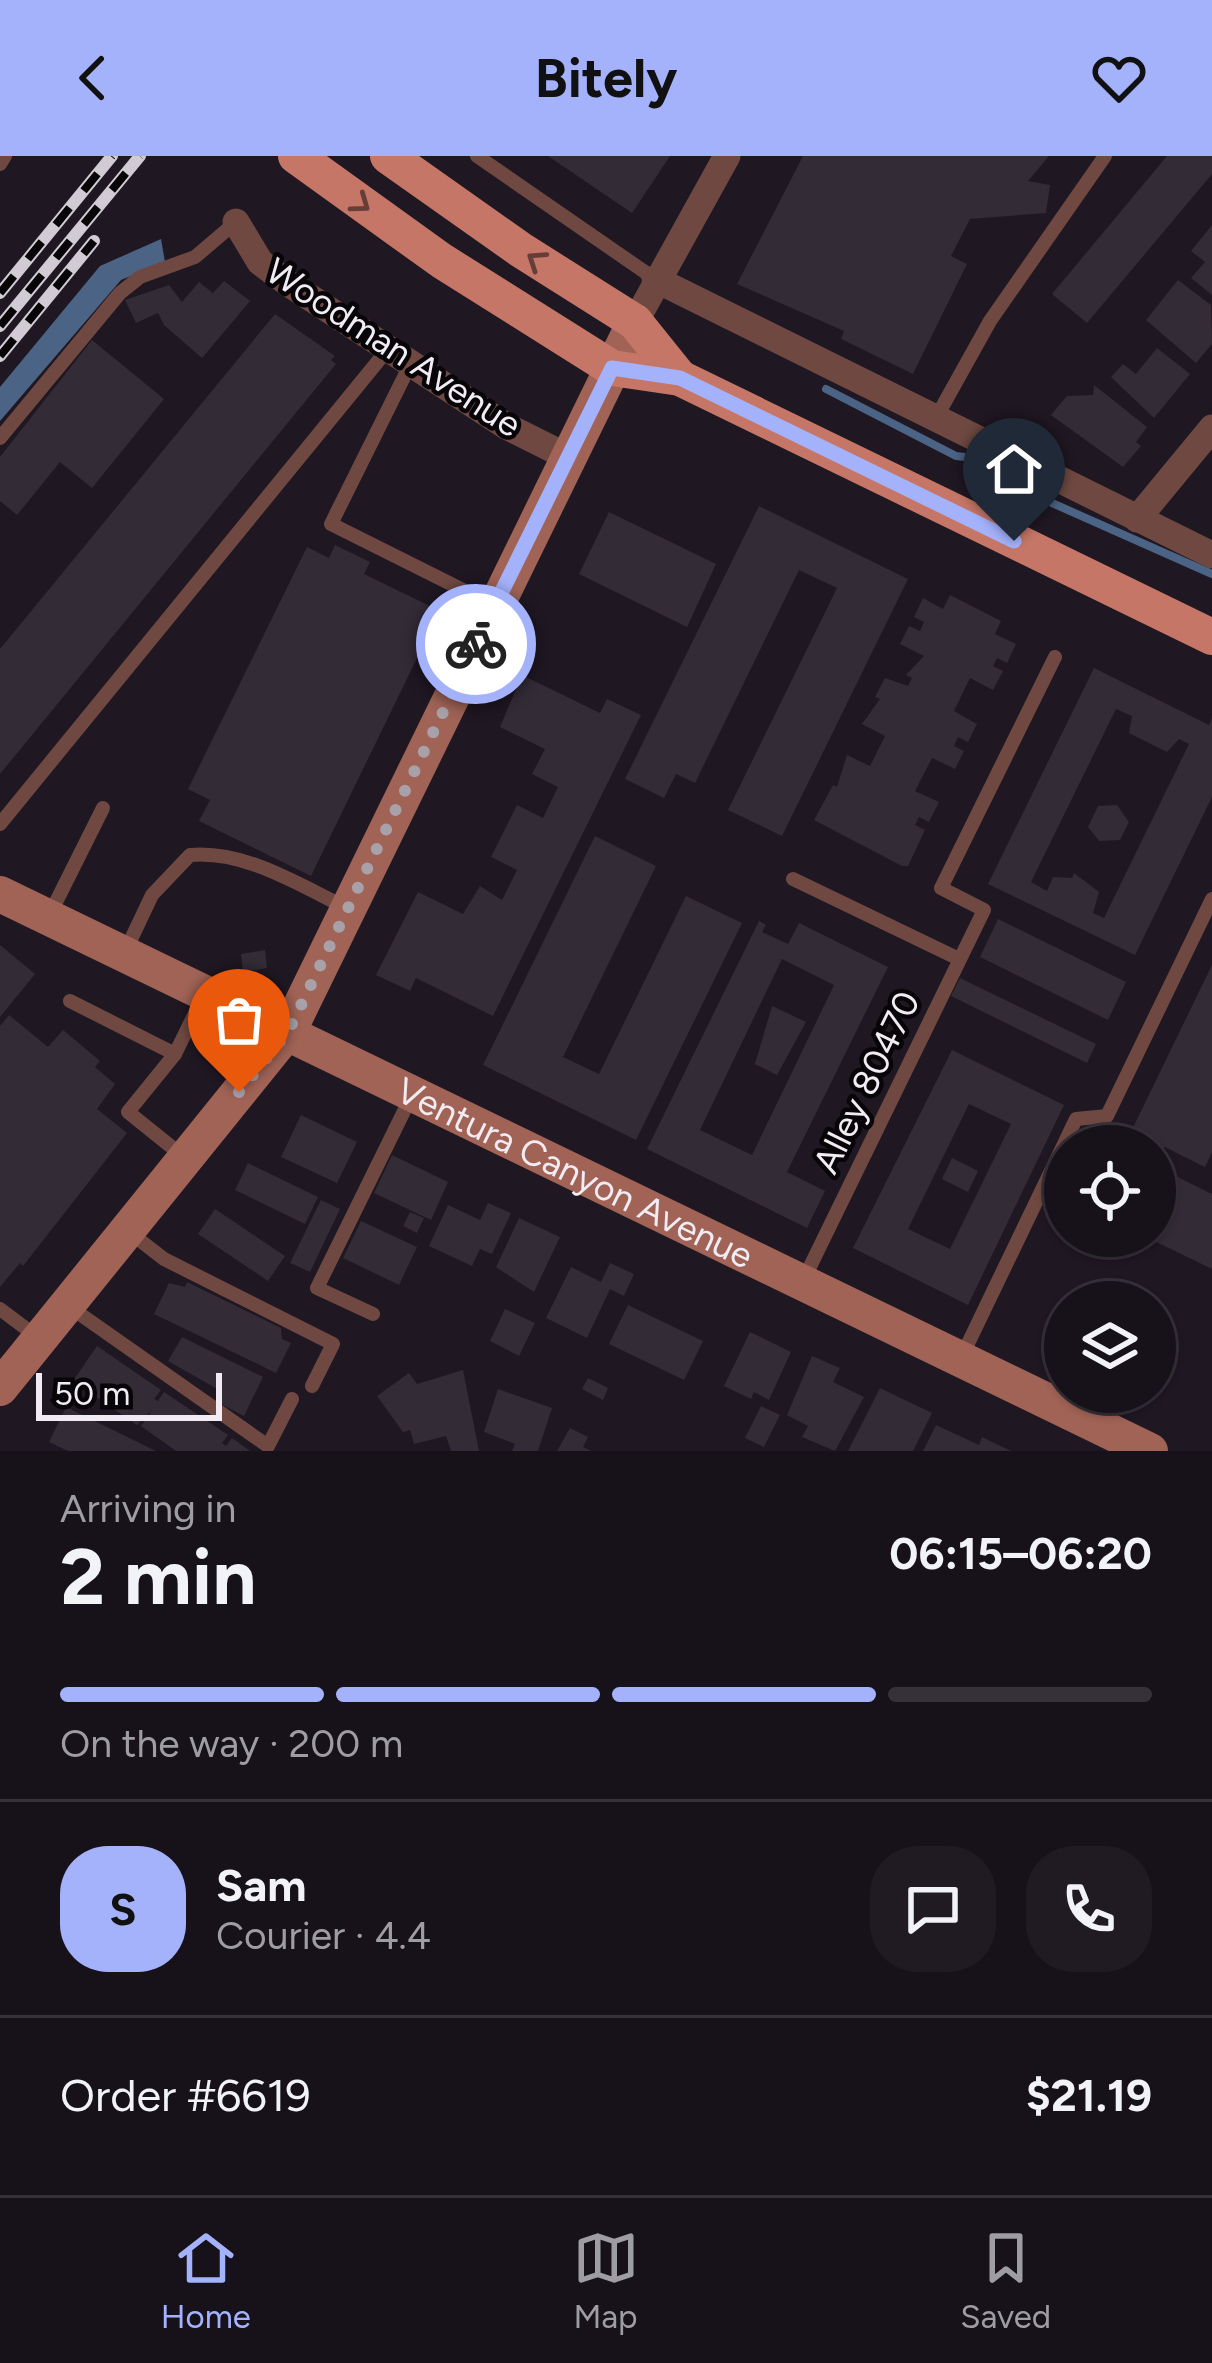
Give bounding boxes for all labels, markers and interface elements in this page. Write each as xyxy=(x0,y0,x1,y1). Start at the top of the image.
icon: back xyxy=(60,45,126,111)
icon: heart xyxy=(1086,45,1152,111)
text: Bitely xyxy=(535,46,677,111)
one-way arrow xyxy=(348,190,370,212)
street label: Woodman Avenue xyxy=(258,249,529,446)
one-way arrow xyxy=(527,253,549,275)
pin xyxy=(963,418,1065,541)
icon: home xyxy=(981,436,1047,502)
courier xyxy=(416,584,536,704)
icon: bike xyxy=(443,611,509,677)
pin xyxy=(188,969,290,1092)
street label: Alley 80470 xyxy=(804,984,929,1180)
icon: bag xyxy=(206,987,272,1053)
street label: Ventura Canyon Avenue xyxy=(390,1068,760,1278)
map controls xyxy=(1044,1125,1176,1413)
button: locate xyxy=(1044,1125,1176,1257)
button: layers xyxy=(1044,1281,1176,1413)
scale bar xyxy=(36,1367,222,1420)
text: 50 m xyxy=(54,1374,130,1413)
text: Arriving in xyxy=(60,1485,236,1532)
text: 06:15–06:20 xyxy=(889,1526,1152,1580)
text: 2 min xyxy=(60,1530,256,1624)
text: On the way · 200 m xyxy=(60,1720,403,1767)
button: chat xyxy=(870,1846,996,1972)
button: phone xyxy=(1026,1846,1152,1972)
text: Sam xyxy=(216,1858,307,1912)
text: S xyxy=(109,1882,137,1936)
text: Courier · 4.4 xyxy=(216,1912,431,1959)
text: Order #6619 xyxy=(60,2068,311,2122)
text: $21.19 xyxy=(1026,2068,1152,2122)
tab: Home xyxy=(161,2225,251,2336)
tab: Map xyxy=(573,2225,639,2336)
tab: Saved xyxy=(960,2225,1051,2336)

